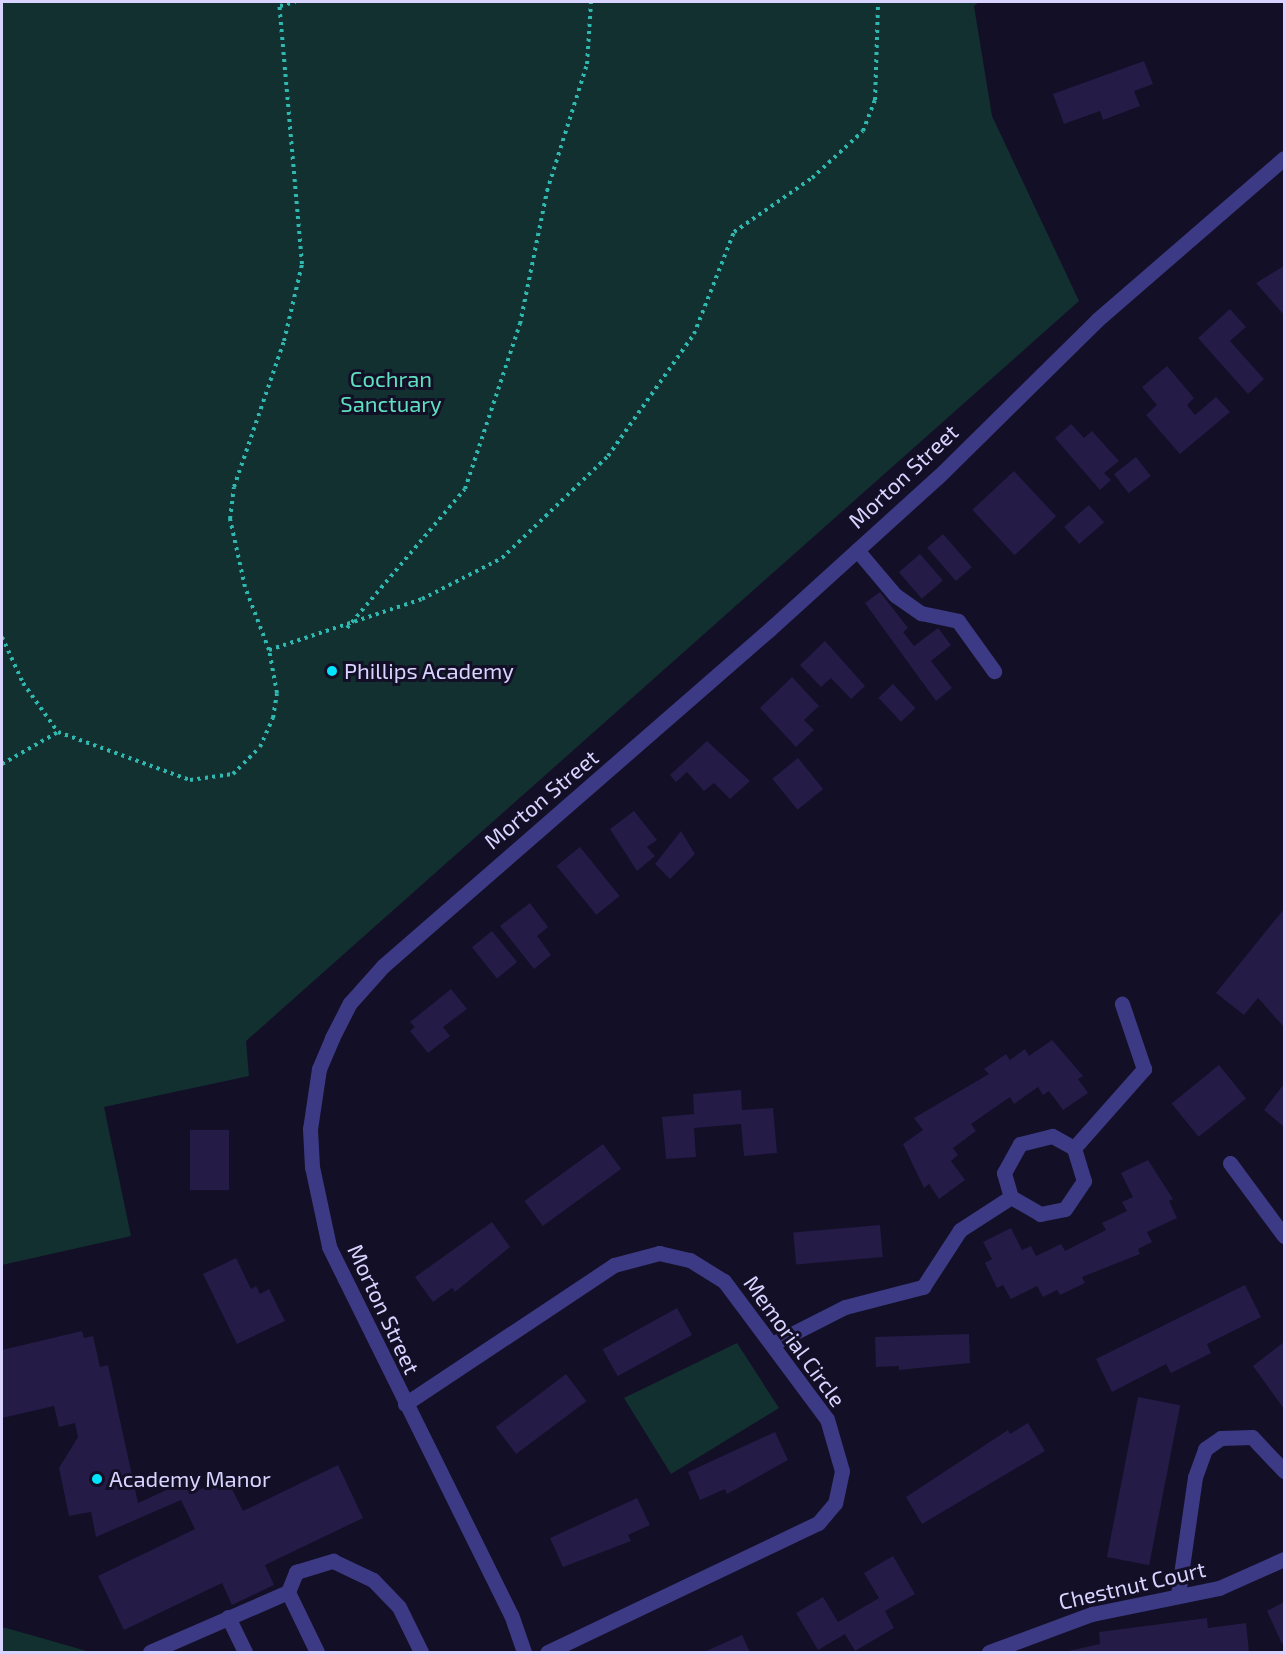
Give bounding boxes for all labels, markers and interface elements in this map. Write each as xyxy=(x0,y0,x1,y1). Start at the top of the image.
park label: Cochran Sanctuary xyxy=(340,365,442,416)
street label: Morton Street xyxy=(843,418,963,534)
place label: Phillips Academy xyxy=(344,658,514,684)
marker: Phillips Academy xyxy=(325,664,339,678)
street label: Morton Street xyxy=(479,744,603,854)
street label: Morton Street xyxy=(342,1240,426,1378)
street label: Memorial Circle xyxy=(738,1270,852,1412)
place label: Academy Manor xyxy=(109,1466,271,1492)
marker: Academy Manor xyxy=(90,1472,104,1486)
street label: Chestnut Court xyxy=(1056,1555,1208,1615)

